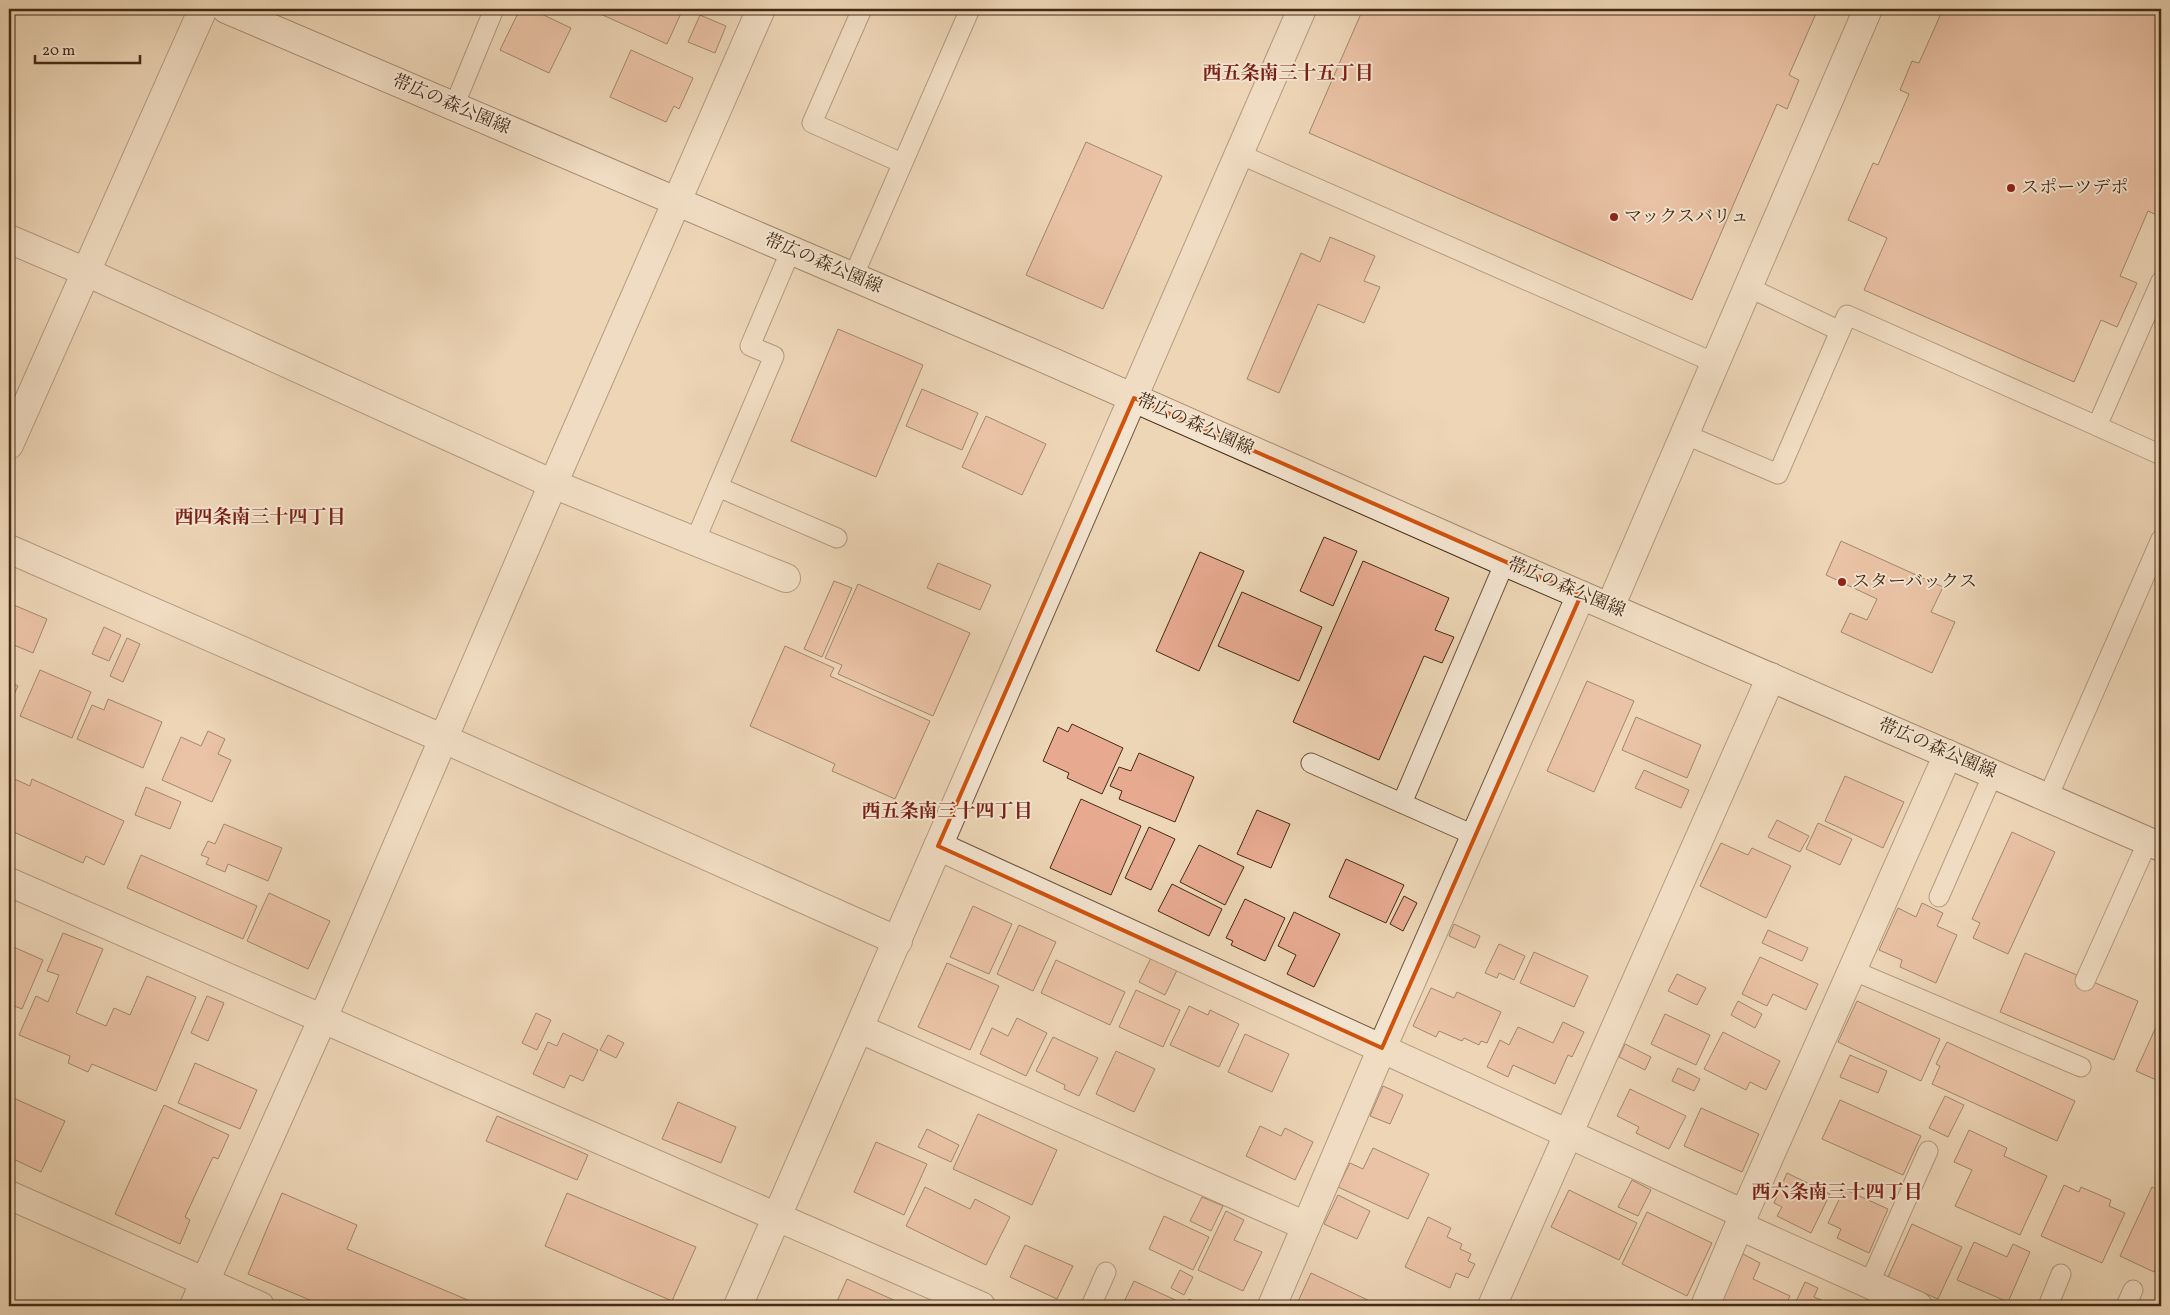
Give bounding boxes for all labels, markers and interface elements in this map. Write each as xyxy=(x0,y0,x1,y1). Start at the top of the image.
scale bar xyxy=(35,32,140,64)
text: 20 m xyxy=(42,41,75,62)
district label: 西五条南三十五丁目 xyxy=(1202,61,1374,87)
street label: 帯広の森公園線 xyxy=(388,69,514,141)
place label: スポーツデポ xyxy=(2021,176,2128,201)
marker: スポーツデポ xyxy=(2005,182,2017,194)
place label: マックスバリュ xyxy=(1624,205,1749,230)
marker: マックスバリュ xyxy=(1608,211,1620,223)
street label: 帯広の森公園線 xyxy=(760,228,886,300)
street label: 帯広の森公園線 xyxy=(1132,388,1258,462)
district label: 西四条南三十四丁目 xyxy=(174,505,346,531)
street label: 帯広の森公園線 xyxy=(1503,552,1629,624)
place label: スターバックス xyxy=(1852,570,1977,595)
marker: スターバックス xyxy=(1836,576,1848,588)
street label: 帯広の森公園線 xyxy=(1874,713,2000,785)
district label: 西五条南三十四丁目 xyxy=(861,799,1033,825)
district label: 西六条南三十四丁目 xyxy=(1751,1180,1923,1206)

